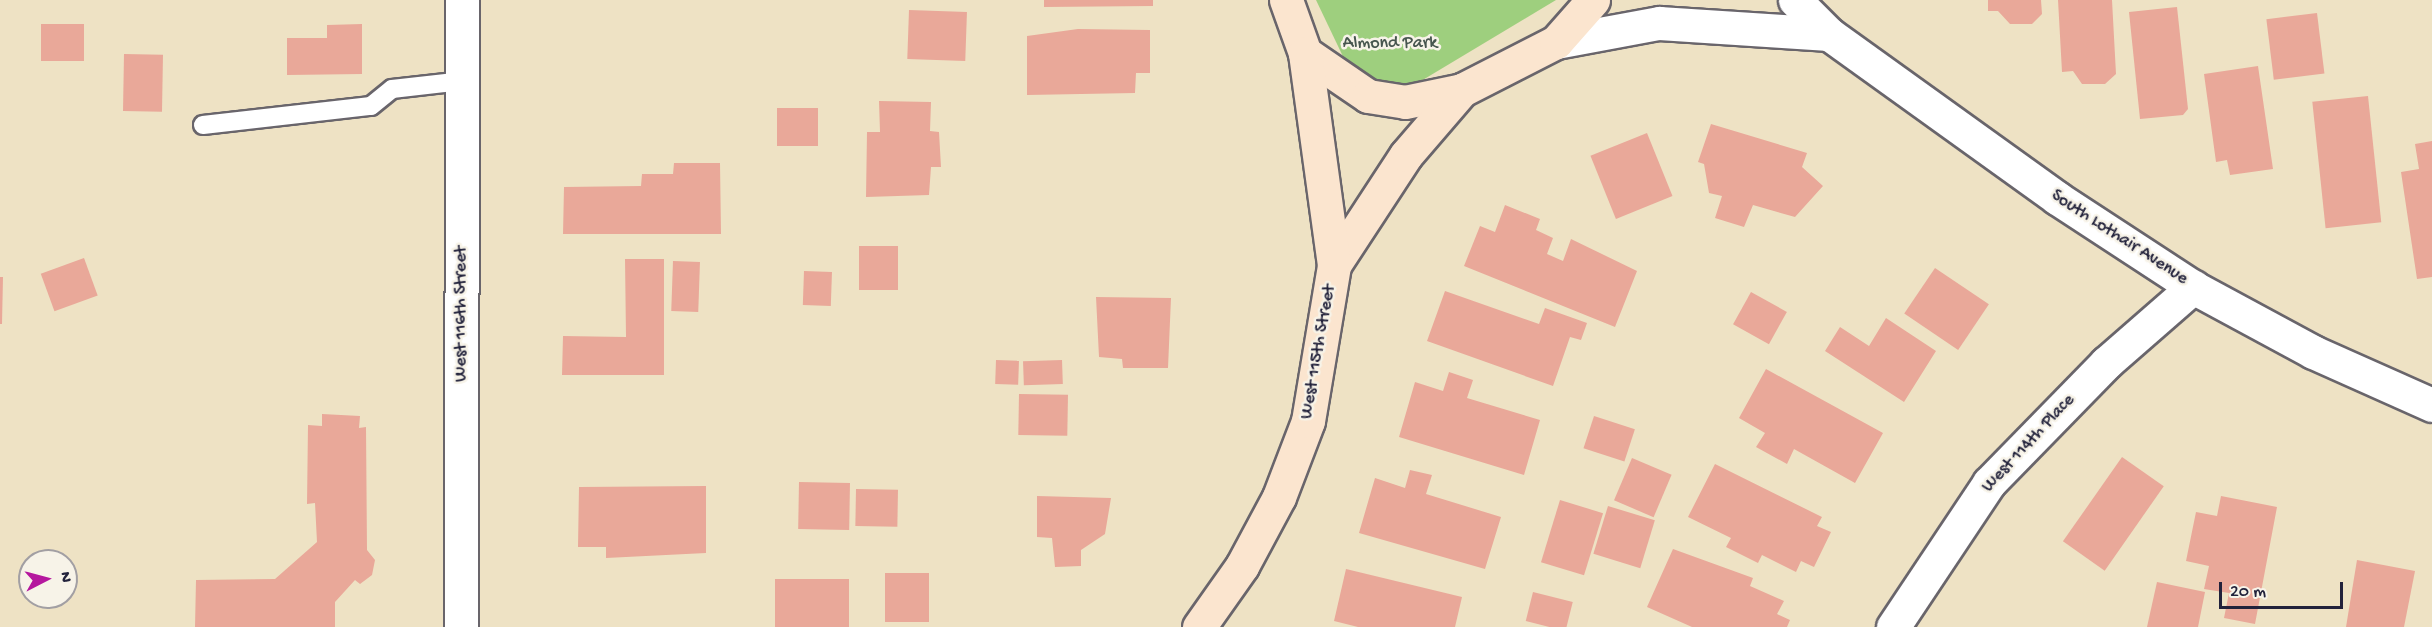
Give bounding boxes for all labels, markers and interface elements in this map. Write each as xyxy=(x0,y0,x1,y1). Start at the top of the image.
park label: Almond Park xyxy=(1343,33,1437,55)
street label: South Lothair Avenue xyxy=(2046,186,2192,290)
street label: West 116th Street xyxy=(451,246,473,382)
street label: West 115th Street xyxy=(1297,283,1341,421)
street label: West 114th Place xyxy=(1978,390,2080,498)
north arrow xyxy=(18,549,78,609)
scale bar xyxy=(2222,570,2346,608)
text: N xyxy=(54,571,74,583)
text: 20 m xyxy=(2230,582,2266,603)

